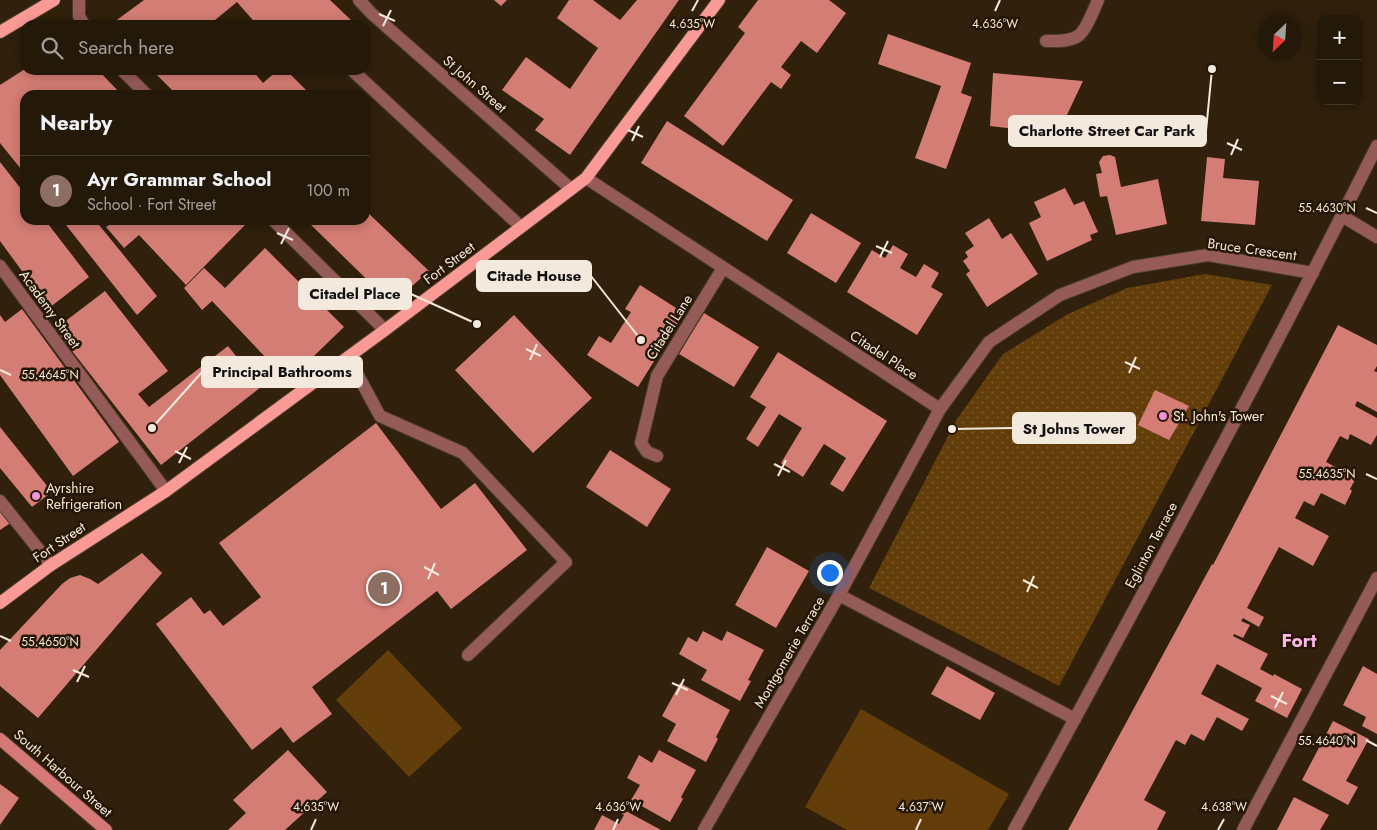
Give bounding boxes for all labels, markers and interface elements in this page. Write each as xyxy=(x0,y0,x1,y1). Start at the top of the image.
text: 4.635°W xyxy=(669,15,715,33)
text: 4.636°W xyxy=(972,15,1018,33)
north arrow xyxy=(1257,15,1302,60)
map controls xyxy=(1317,15,1362,105)
button: + xyxy=(1317,15,1362,60)
search box xyxy=(20,20,370,75)
icon: search xyxy=(38,34,66,62)
text: Search here xyxy=(78,34,174,61)
street label: St John Street xyxy=(439,51,512,118)
button: − xyxy=(1317,60,1362,105)
text: Nearby xyxy=(40,108,112,138)
callout: Charlotte Street Car Park xyxy=(1009,116,1206,146)
text: Charlotte Street Car Park xyxy=(1019,120,1196,142)
text: Ayr Grammar School xyxy=(87,166,271,193)
text: 1 xyxy=(52,179,60,202)
text: 100 m xyxy=(306,179,350,202)
text: School · Fort Street xyxy=(87,193,216,216)
text: 55.4630°N xyxy=(1298,199,1356,217)
street label: Bruce Crescent xyxy=(1206,233,1298,265)
street label: Fort Street xyxy=(419,237,479,289)
callout: Citade House xyxy=(477,261,591,291)
text: Citade House xyxy=(487,265,582,287)
street label: Academy Street xyxy=(15,266,86,353)
callout: Citadel Place xyxy=(299,279,411,309)
text: Citadel Place xyxy=(309,283,401,305)
street label: Citadel Lane xyxy=(641,291,697,363)
street label: Citadel Place xyxy=(846,326,922,384)
callout: Principal Bathrooms xyxy=(202,357,362,387)
text: Principal Bathrooms xyxy=(212,361,352,383)
text: 55.4645°N xyxy=(21,366,79,384)
place label: St. John's Tower xyxy=(1173,406,1264,426)
marker: St. John's Tower xyxy=(1157,410,1169,422)
callout: St Johns Tower xyxy=(1013,413,1135,443)
text: St Johns Tower xyxy=(1023,418,1126,440)
text: 55.4635°N xyxy=(1298,465,1356,483)
place label: Ayrshire Refrigeration xyxy=(46,478,122,514)
marker: Ayrshire Refrigeration xyxy=(30,490,42,502)
street label: Eglinton Terrace xyxy=(1120,498,1182,592)
street label: Fort Street xyxy=(29,517,90,567)
your location xyxy=(817,560,843,586)
pin: 1 xyxy=(368,569,400,607)
street label: Montgomerie Terrace xyxy=(749,592,829,712)
district label: Fort xyxy=(1282,627,1317,654)
text: 55.4650°N xyxy=(21,633,79,651)
street label: South Harbour Street xyxy=(9,725,117,822)
text: 55.4640°N xyxy=(1298,732,1356,750)
text: 4.635°W xyxy=(293,798,339,816)
text: 4.636°W xyxy=(595,798,641,816)
text: 4.637°W xyxy=(898,798,944,816)
text: 4.638°W xyxy=(1201,798,1247,816)

